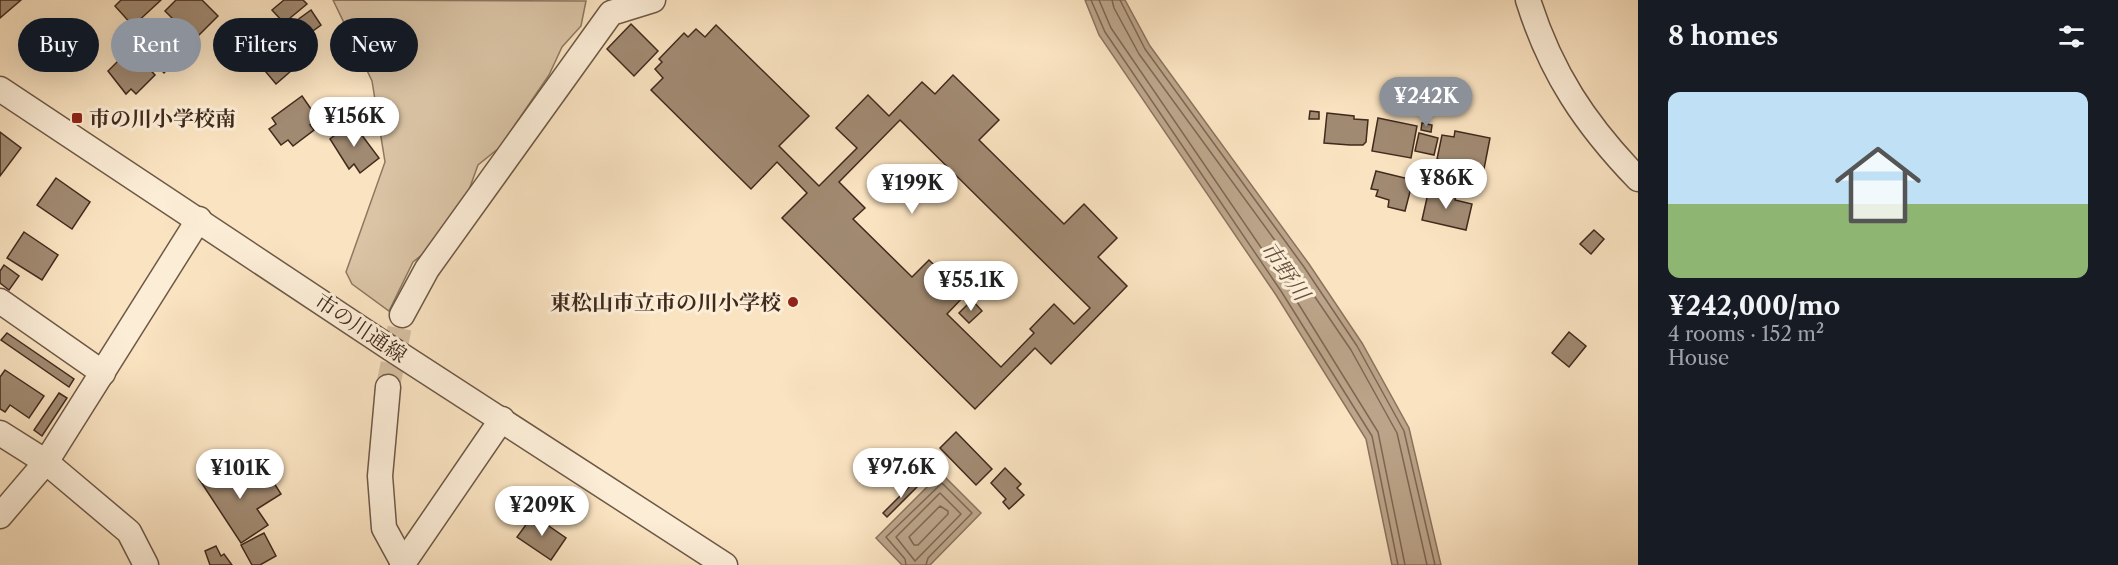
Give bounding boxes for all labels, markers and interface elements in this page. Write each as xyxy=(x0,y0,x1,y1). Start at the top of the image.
chip: Buy xyxy=(18,18,99,72)
chip: Rent xyxy=(111,18,201,72)
chip: Filters xyxy=(213,18,318,72)
chip: New xyxy=(330,18,418,72)
text: 8 homes xyxy=(1668,20,1778,52)
icon: filters xyxy=(2055,20,2088,53)
pin: ¥242K xyxy=(1384,77,1468,128)
text: ¥242K xyxy=(1393,84,1459,108)
pin: ¥156K xyxy=(312,97,396,148)
text: ¥156K xyxy=(323,104,385,128)
place label: 市の川小学校南 xyxy=(89,106,236,131)
marker: 市の川小学校南 xyxy=(70,111,84,125)
icon: home xyxy=(1824,131,1932,239)
pin: ¥86K xyxy=(1410,159,1482,210)
pin: ¥199K xyxy=(870,164,954,215)
text: ¥86K xyxy=(1419,166,1473,190)
text: ¥199K xyxy=(881,171,943,195)
water label: 市野川 xyxy=(1255,236,1316,307)
pin: ¥55.1K xyxy=(922,261,1020,312)
text: ¥55.1K xyxy=(938,268,1004,292)
street label: 市の川通線 xyxy=(310,288,412,368)
place label: 東松山市立市の川小学校 xyxy=(550,290,781,315)
text: ¥242,000/mo xyxy=(1668,290,1840,322)
marker: 東松山市立市の川小学校 xyxy=(786,295,800,309)
text: 4 rooms · 152 m² xyxy=(1668,322,1824,346)
text: House xyxy=(1668,346,1729,370)
pin: ¥97.6K xyxy=(852,448,950,499)
pin: ¥101K xyxy=(198,449,282,500)
text: ¥97.6K xyxy=(867,455,935,479)
text: ¥101K xyxy=(210,456,270,480)
pin: ¥209K xyxy=(500,486,584,537)
text: ¥209K xyxy=(509,493,575,517)

